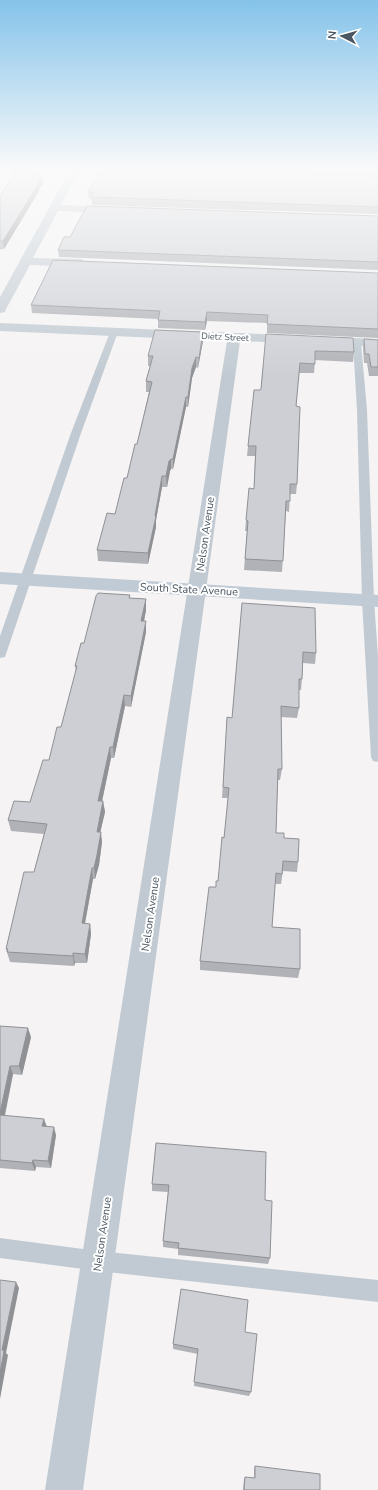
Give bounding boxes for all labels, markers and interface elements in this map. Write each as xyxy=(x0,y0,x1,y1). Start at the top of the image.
north arrow xyxy=(322,16,362,56)
text: N xyxy=(325,30,340,40)
street label: Dietz Street xyxy=(201,330,250,344)
street label: Nelson Avenue xyxy=(193,496,218,572)
street label: South State Avenue xyxy=(139,579,239,600)
street label: Nelson Avenue xyxy=(138,876,163,952)
street label: Nelson Avenue xyxy=(90,1196,115,1272)

